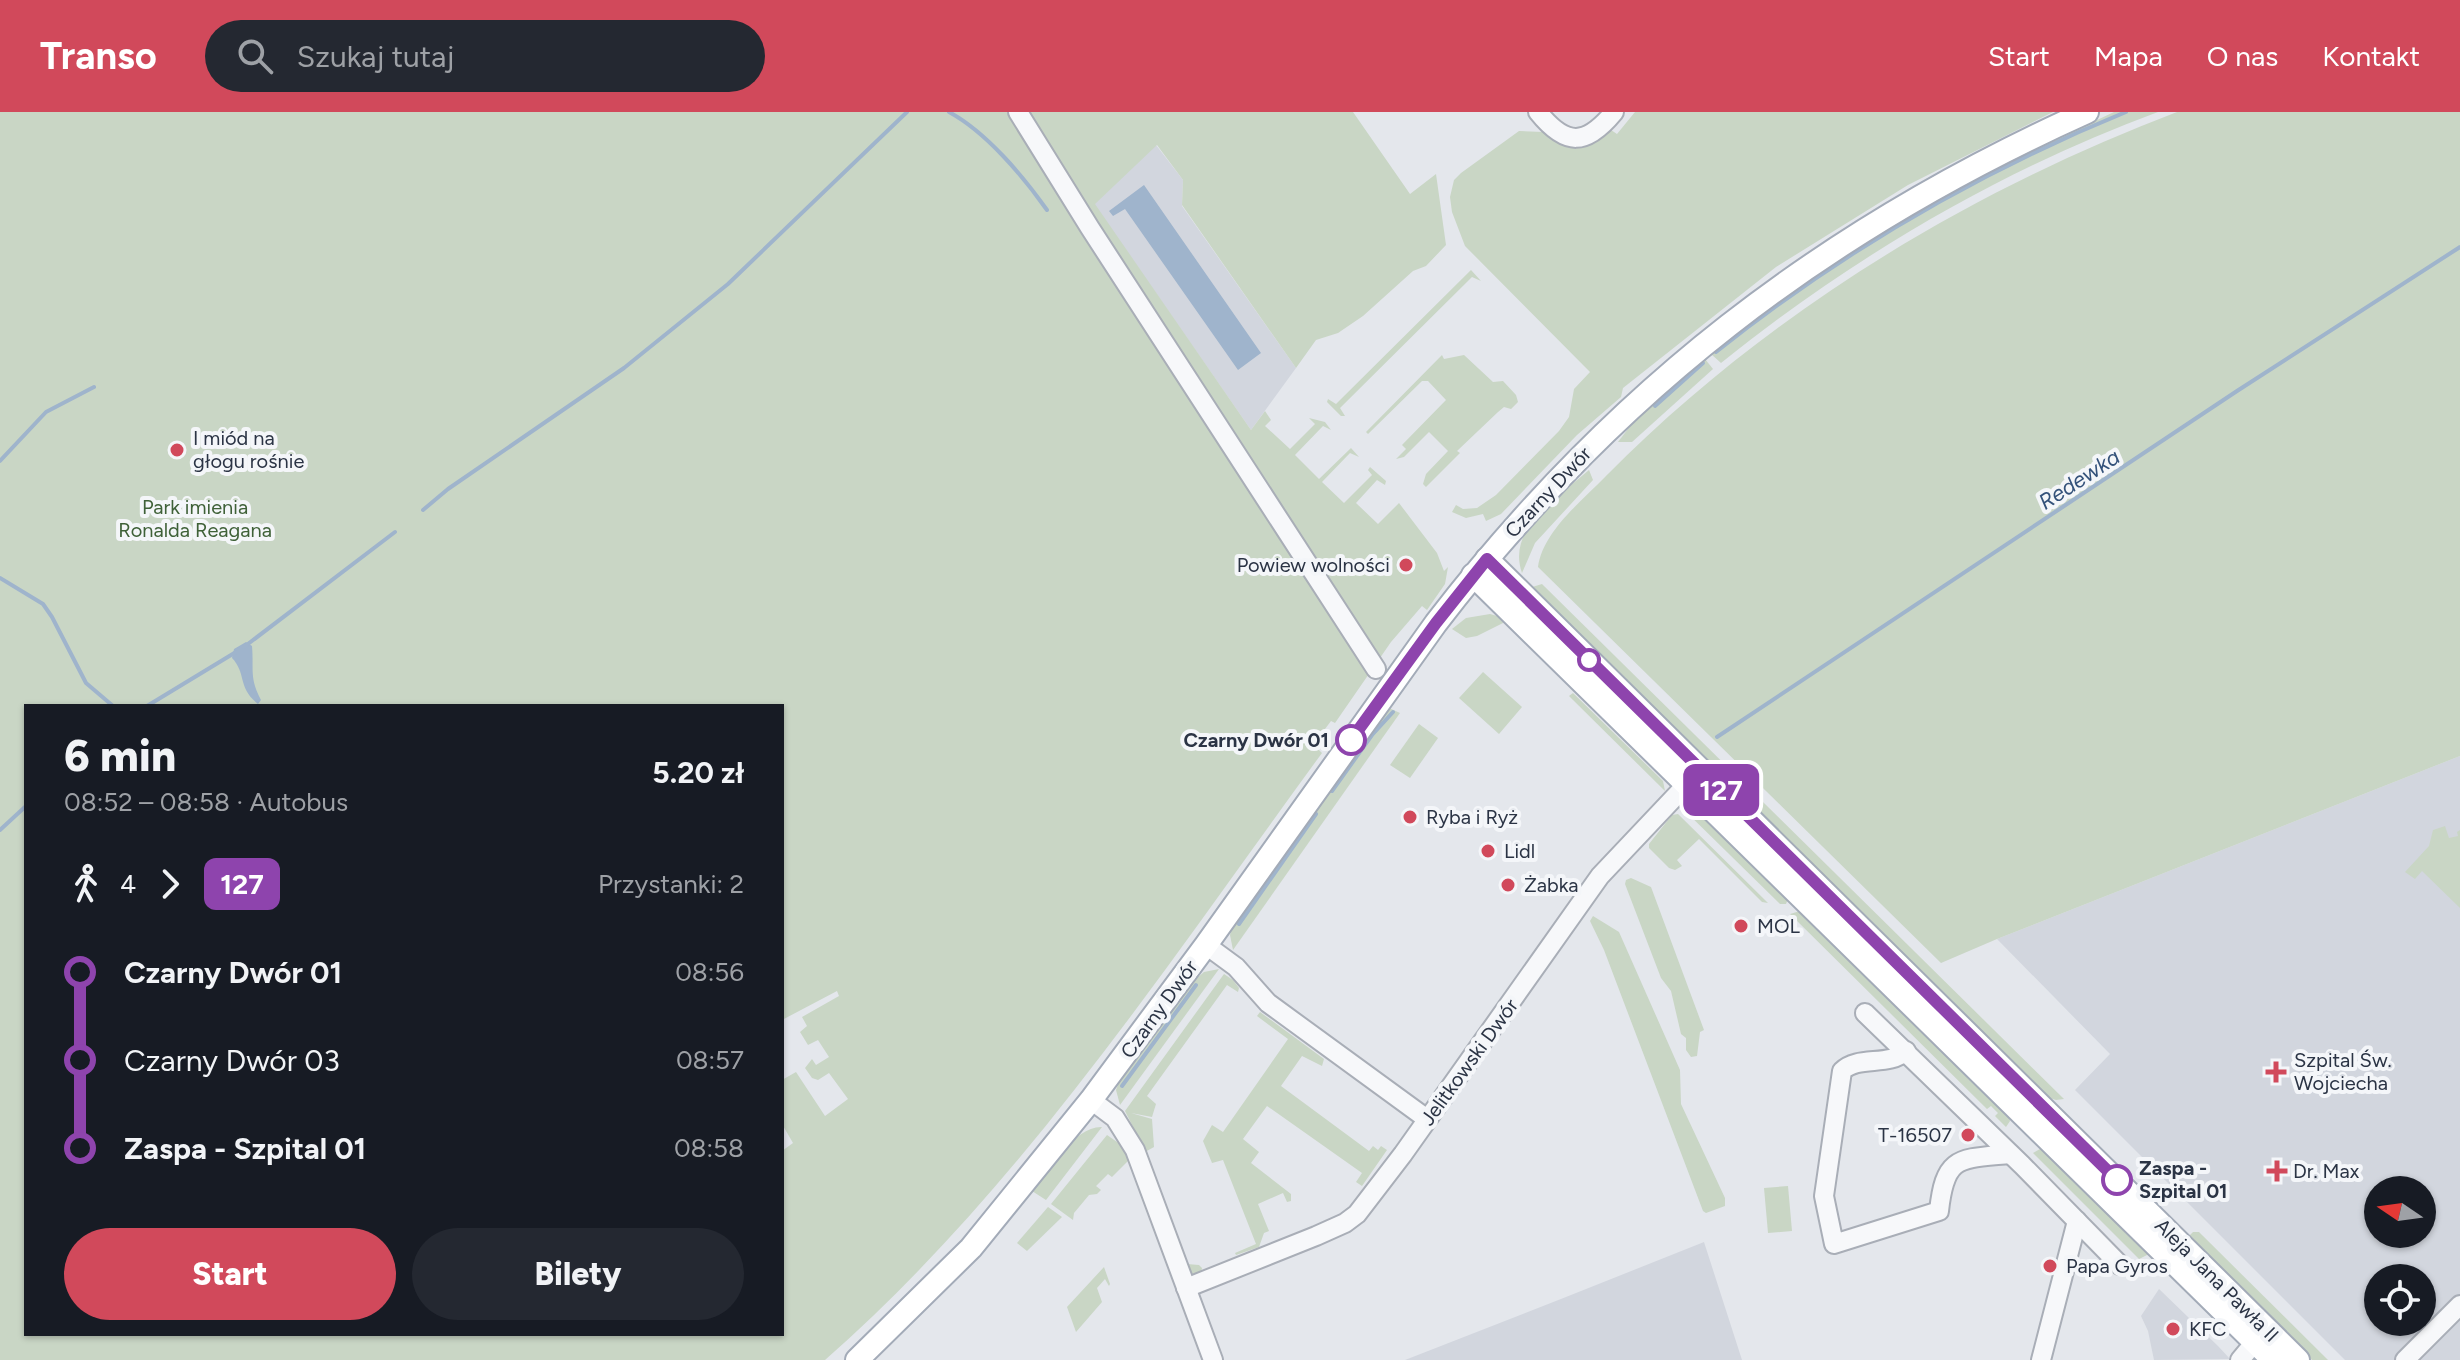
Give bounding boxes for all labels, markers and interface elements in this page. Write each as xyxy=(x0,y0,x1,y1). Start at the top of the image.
search box xyxy=(205,20,765,92)
text: Transo xyxy=(40,33,157,79)
icon: search xyxy=(233,34,277,78)
text: Szukaj tutaj xyxy=(297,38,454,75)
text: Start xyxy=(1988,39,2050,73)
text: Mapa xyxy=(2094,39,2163,73)
text: O nas xyxy=(2207,39,2278,73)
text: Kontakt xyxy=(2322,39,2420,73)
place label: I miód na głogu rośnie xyxy=(193,426,304,473)
marker: I miód na głogu rośnie xyxy=(168,441,186,459)
street label: Czarny Dwór xyxy=(1500,442,1596,542)
water label: Redewka xyxy=(2034,443,2125,516)
park label: Park imienia Ronalda Reagana xyxy=(118,495,272,542)
place label: Powiew wolności xyxy=(1237,553,1390,577)
marker: Powiew wolności xyxy=(1397,556,1415,574)
unlabelled marker xyxy=(1578,649,1600,671)
marker: Czarny Dwór 01 xyxy=(1336,725,1366,755)
place label: Czarny Dwór 01 xyxy=(1184,728,1329,752)
text: 6 min xyxy=(64,729,176,782)
text: 5.20 zł xyxy=(652,754,744,791)
line badge: 127 xyxy=(1675,764,1767,816)
text: 127 xyxy=(1699,773,1743,807)
text: 08:52 – 08:58 · Autobus xyxy=(64,786,348,818)
place label: Ryba i Ryż xyxy=(1426,805,1518,829)
marker: Ryba i Ryż xyxy=(1401,808,1419,826)
place label: Lidl xyxy=(1504,839,1535,863)
marker: Lidl xyxy=(1479,842,1497,860)
icon: walk xyxy=(64,862,108,906)
icon: forward xyxy=(148,862,192,906)
text: 127 xyxy=(220,867,264,901)
text: 4 xyxy=(120,868,136,900)
text: Przystanki: 2 xyxy=(598,868,744,900)
place label: Żabka xyxy=(1524,873,1578,897)
marker: Żabka xyxy=(1499,876,1517,894)
place label: MOL xyxy=(1757,914,1800,938)
marker: MOL xyxy=(1732,917,1750,935)
text: Czarny Dwór 01 xyxy=(124,954,342,991)
street label: Czarny Dwór xyxy=(1115,955,1203,1063)
text: 08:56 xyxy=(675,956,744,988)
street label: Jelitkowski Dwór xyxy=(1415,994,1523,1130)
text: Czarny Dwór 03 xyxy=(124,1042,340,1079)
text: 08:57 xyxy=(676,1044,744,1076)
place label: Szpital Św. Wojciecha xyxy=(2294,1048,2392,1095)
marker: Szpital Św. Wojciecha xyxy=(2265,1061,2287,1083)
place label: T-16507 xyxy=(1878,1123,1952,1147)
marker: T-16507 xyxy=(1959,1126,1977,1144)
text: Zaspa - Szpital 01 xyxy=(124,1130,366,1167)
text: 08:58 xyxy=(674,1132,744,1164)
place label: Zaspa - Szpital 01 xyxy=(2139,1156,2228,1203)
place label: Dr. Max xyxy=(2293,1159,2360,1183)
marker: Dr. Max xyxy=(2268,1162,2286,1180)
marker: Zaspa - Szpital 01 xyxy=(2102,1165,2132,1195)
north arrow xyxy=(2364,1176,2436,1248)
map controls xyxy=(2364,1176,2436,1336)
street label: Aleja Jana Pawła II xyxy=(2150,1213,2284,1347)
button: Start xyxy=(64,1228,396,1320)
button: Bilety xyxy=(412,1228,744,1320)
place label: Papa Gyros xyxy=(2066,1254,2168,1278)
marker: Papa Gyros xyxy=(2041,1257,2059,1275)
button: locate xyxy=(2364,1264,2436,1336)
place label: KFC xyxy=(2189,1317,2226,1341)
marker: KFC xyxy=(2164,1320,2182,1338)

